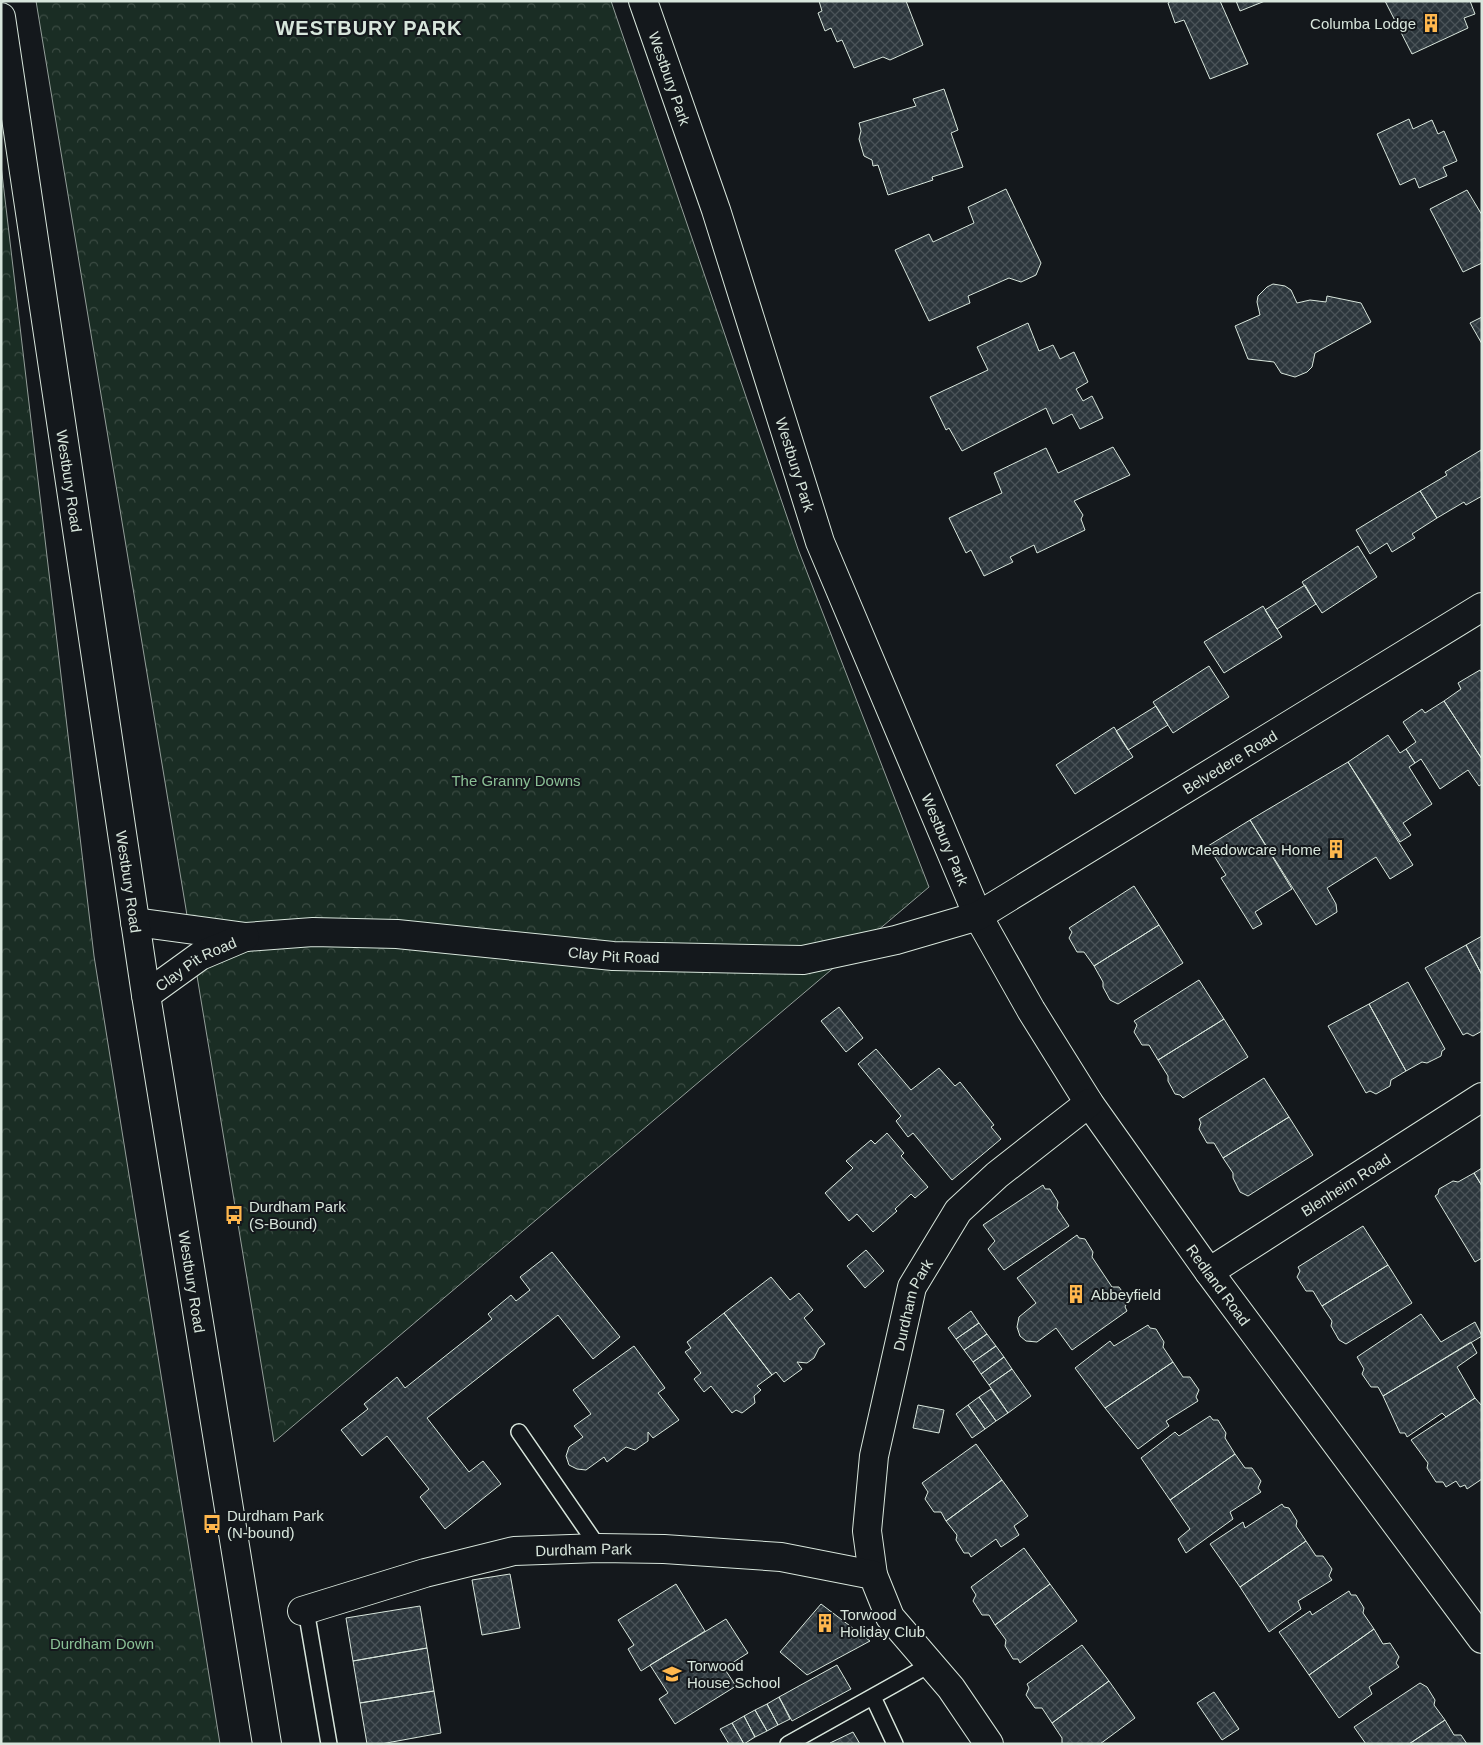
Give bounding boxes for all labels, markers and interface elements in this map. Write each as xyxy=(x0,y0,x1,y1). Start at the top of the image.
building icon: Columba Lodge xyxy=(1420,12,1442,34)
place label: Columba Lodge xyxy=(1310,15,1416,32)
district label: WESTBURY PARK xyxy=(275,17,463,39)
street label: Westbury Park xyxy=(646,29,694,128)
street label: Westbury Park xyxy=(773,415,819,514)
street label: Westbury Road xyxy=(54,429,86,533)
street label: Belvedere Road xyxy=(1179,726,1280,797)
park label: The Granny Downs xyxy=(451,772,581,789)
street label: Westbury Park xyxy=(919,791,973,888)
street label: Westbury Road xyxy=(113,829,145,934)
building icon: Meadowcare Home xyxy=(1325,838,1347,860)
place label: Meadowcare Home xyxy=(1191,841,1321,858)
street label: Clay Pit Road xyxy=(152,933,239,994)
street label: Clay Pit Road xyxy=(567,943,660,965)
street label: Blenheim Road xyxy=(1298,1150,1393,1219)
place label: Durdham Park (S-Bound) xyxy=(249,1198,346,1232)
bus stop icon: Durdham Park (S-Bound) xyxy=(223,1204,245,1226)
street label: Westbury Road xyxy=(176,1229,209,1334)
street label: Redland Road xyxy=(1184,1241,1254,1328)
street label: Durdham Park xyxy=(889,1255,936,1353)
building icon: Abbeyfield xyxy=(1065,1283,1087,1305)
place label: Abbeyfield xyxy=(1091,1286,1161,1303)
place label: Durdham Park (N-bound) xyxy=(227,1507,324,1541)
bus stop icon: Durdham Park (N-bound) xyxy=(201,1513,223,1535)
street label: Durdham Park xyxy=(535,1539,633,1559)
place label: Torwood Holiday Club xyxy=(840,1606,925,1640)
building icon: Torwood Holiday Club xyxy=(814,1612,836,1634)
park label: Durdham Down xyxy=(50,1635,154,1652)
place label: Torwood House School xyxy=(687,1657,780,1691)
school or university icon: Torwood House School xyxy=(661,1663,683,1685)

